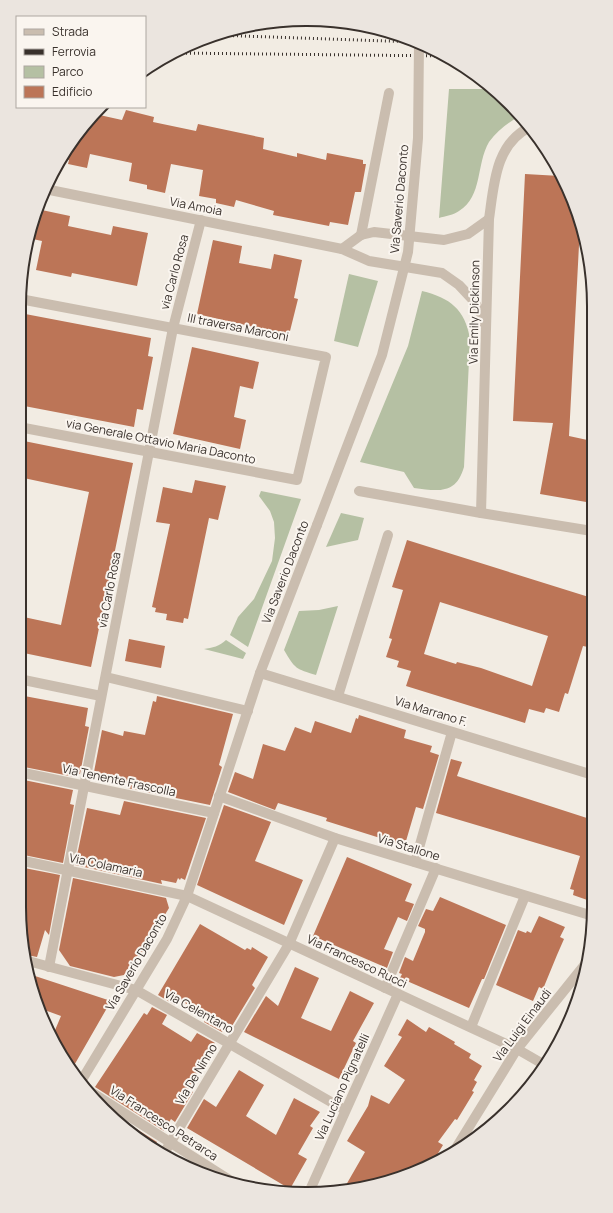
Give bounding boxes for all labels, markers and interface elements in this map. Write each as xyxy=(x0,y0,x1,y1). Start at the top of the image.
legend xyxy=(16,16,146,108)
text: Strada xyxy=(52,23,89,40)
text: Ferrovia xyxy=(52,43,96,60)
text: Parco xyxy=(52,63,83,80)
text: Edificio xyxy=(52,83,92,100)
street label: Via Saverio Daconto xyxy=(386,144,412,254)
street label: Via Amoia xyxy=(168,193,224,219)
street label: via Carlo Rosa xyxy=(156,232,192,312)
street label: Via Emily Dickinson xyxy=(465,260,483,364)
street label: III traversa Marconi xyxy=(186,309,290,345)
street label: via Generale Ottavio Maria Daconto xyxy=(65,414,257,468)
street label: Via Saverio Daconto xyxy=(257,518,313,626)
street label: via Carlo Rosa xyxy=(93,550,125,630)
street label: Via Marrano F. xyxy=(393,692,469,730)
street label: Via Tenente Frascolla xyxy=(61,760,177,800)
street label: Via Stallone xyxy=(376,829,442,865)
street label: Via Colamaria xyxy=(68,849,144,881)
street label: Via Saverio Daconto xyxy=(101,910,171,1014)
street label: Via Francesco Rucci xyxy=(304,930,410,992)
street label: Via Celentano xyxy=(161,985,237,1037)
street label: Via Luigi Einaudi xyxy=(489,985,555,1065)
street label: Via Luciano Pignatelli xyxy=(311,1031,373,1143)
street label: Via De Ninno xyxy=(171,1040,221,1108)
street label: Via Francesco Petrarca xyxy=(107,1082,221,1164)

